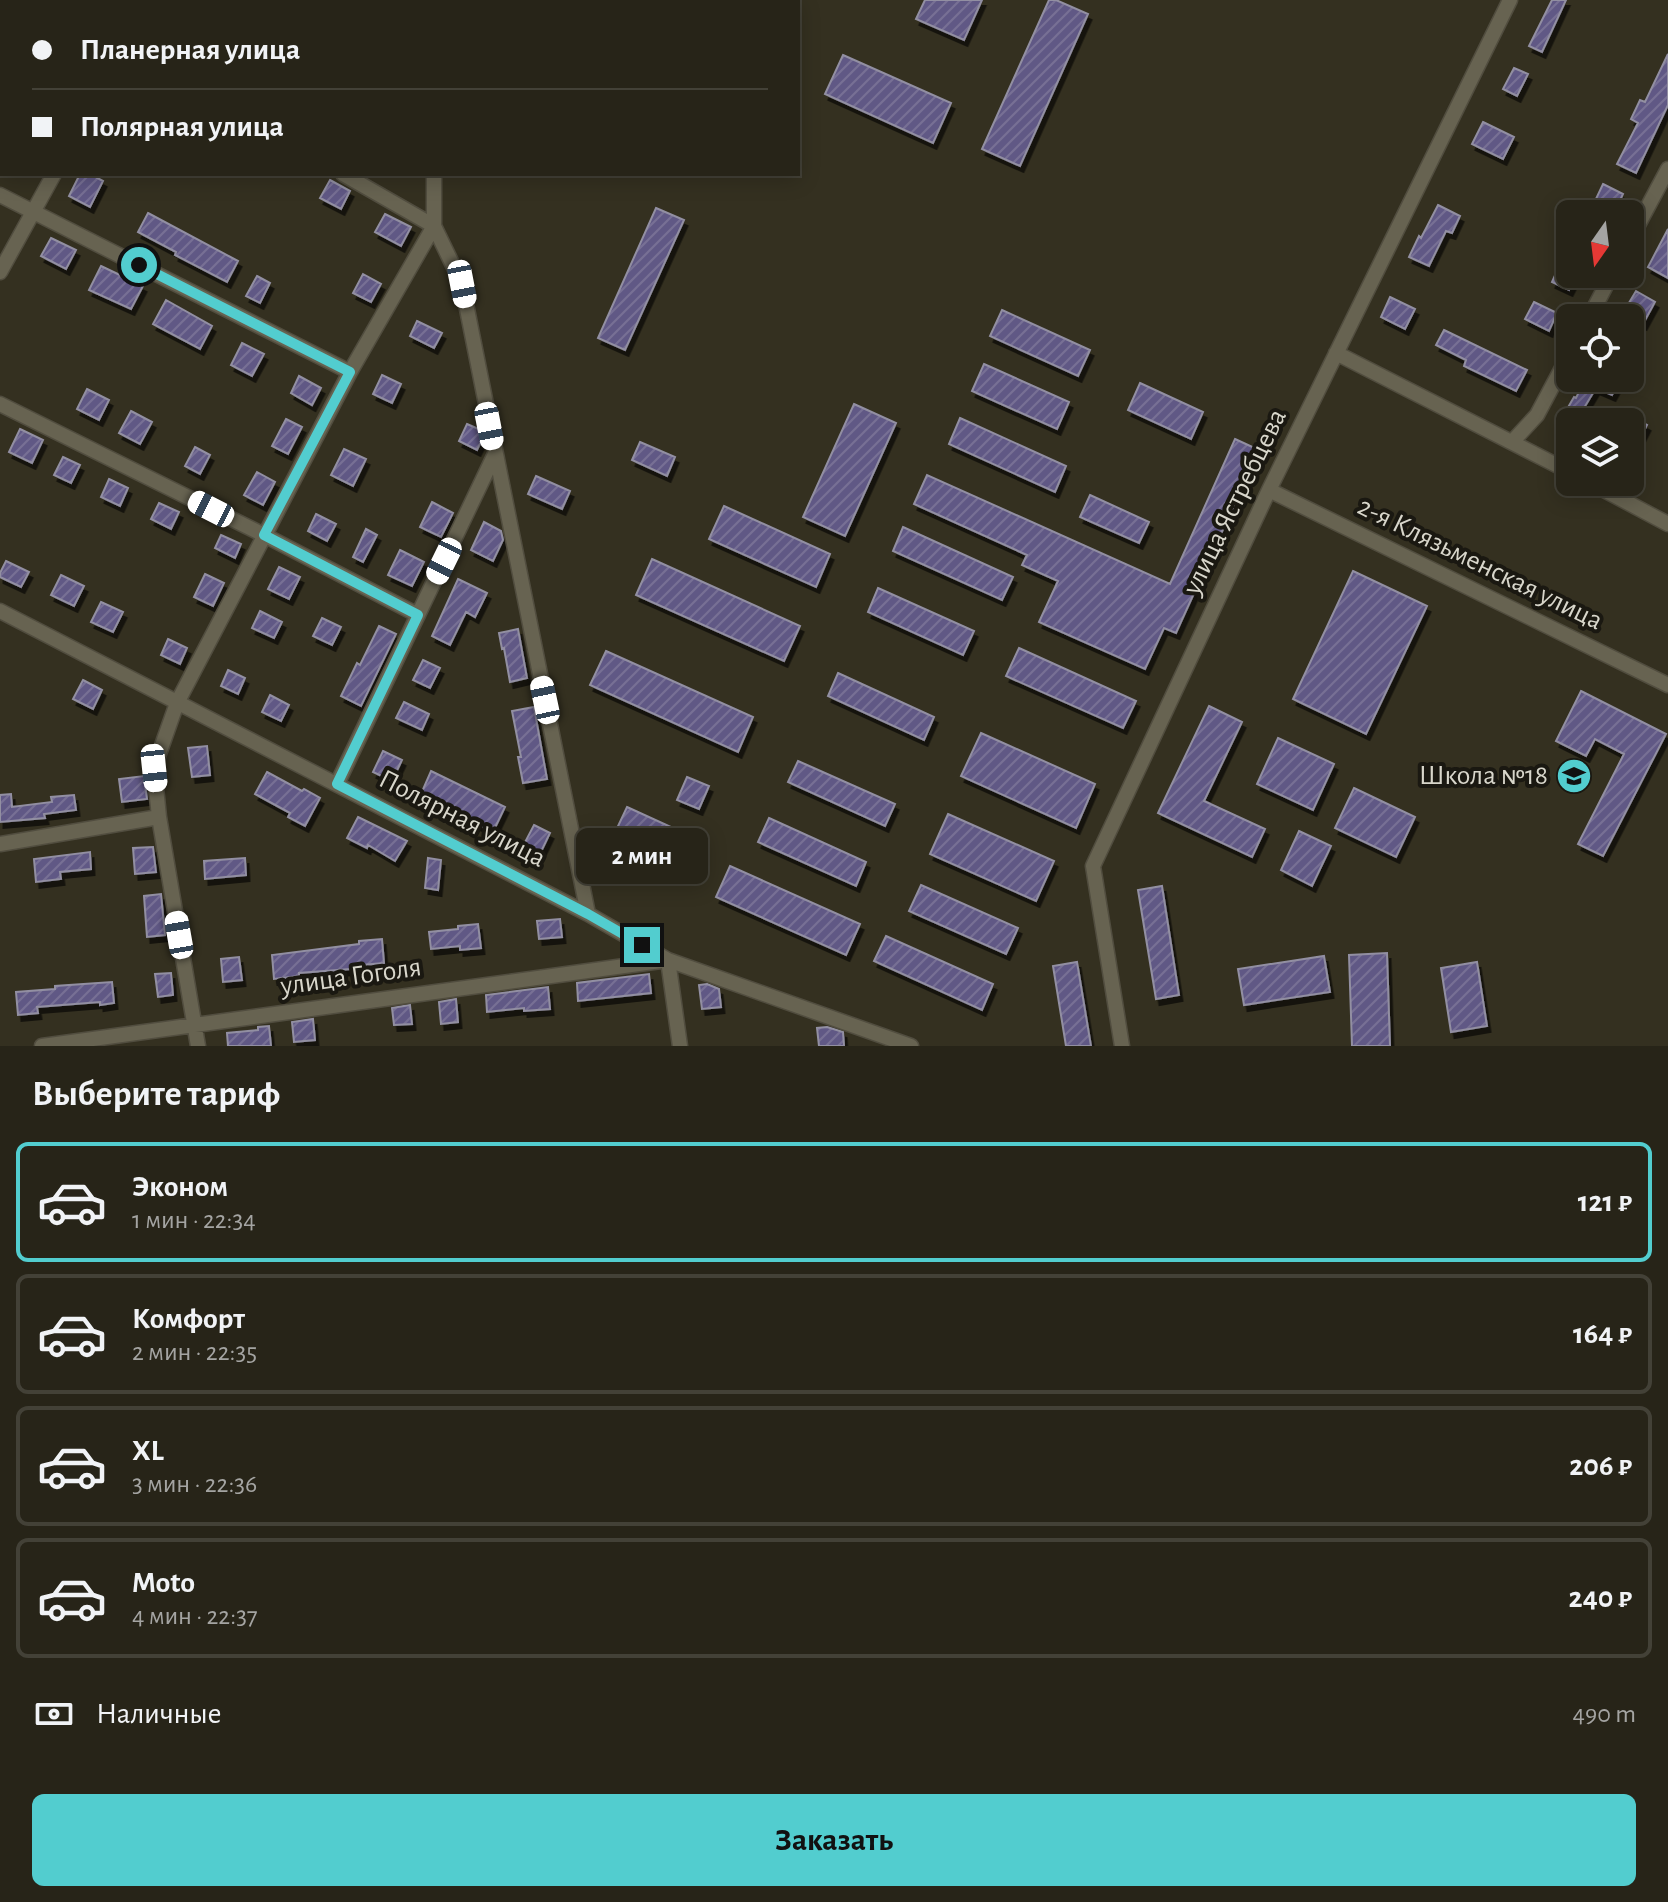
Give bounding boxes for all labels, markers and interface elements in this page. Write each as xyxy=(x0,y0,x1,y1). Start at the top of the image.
text: Планерная улица xyxy=(80,35,300,65)
text: Полярная улица xyxy=(80,112,284,142)
north arrow xyxy=(1556,200,1644,288)
map controls xyxy=(1556,200,1644,496)
route start xyxy=(121,247,157,283)
car xyxy=(446,258,478,310)
button: locate xyxy=(1556,304,1644,392)
car xyxy=(473,400,505,452)
street label: улица Ястребцева xyxy=(1178,405,1292,600)
button: layers xyxy=(1556,408,1644,496)
car xyxy=(184,487,238,531)
street label: 2-я Клязьменская улица xyxy=(1353,493,1607,636)
car xyxy=(423,534,465,588)
car xyxy=(528,674,562,726)
car xyxy=(140,743,168,793)
school or university icon: Школа №18 xyxy=(1555,757,1593,795)
place label: Школа №18 xyxy=(1419,762,1548,790)
street label: Полярная улица xyxy=(374,765,550,873)
callout: 2 мин xyxy=(576,829,708,885)
text: 2 мин xyxy=(612,843,672,869)
car xyxy=(163,909,195,961)
route end xyxy=(624,927,660,963)
street label: улица Гоголя xyxy=(278,953,423,1001)
text: Выберите тариф xyxy=(32,1076,280,1112)
icon: car xyxy=(36,1166,108,1238)
text: Эконом xyxy=(132,1172,228,1202)
text: 121 ₽ xyxy=(1578,1187,1632,1217)
text: 1 мин · 22:34 xyxy=(132,1207,256,1233)
icon: car xyxy=(36,1298,108,1370)
text: Комфорт xyxy=(132,1304,245,1334)
text: 164 ₽ xyxy=(1573,1319,1632,1349)
text: 2 мин · 22:35 xyxy=(132,1339,257,1365)
icon: car xyxy=(36,1430,108,1502)
text: XL xyxy=(132,1436,164,1466)
text: 206 ₽ xyxy=(1569,1451,1632,1481)
text: 3 мин · 22:36 xyxy=(132,1471,257,1497)
icon: car xyxy=(36,1562,108,1634)
text: Moto xyxy=(132,1568,195,1598)
text: 240 ₽ xyxy=(1569,1583,1632,1613)
text: 4 мин · 22:37 xyxy=(132,1603,258,1629)
icon: cash xyxy=(32,1692,76,1736)
text: Наличные xyxy=(96,1699,222,1729)
text: 490 m xyxy=(1572,1701,1636,1727)
button: Заказать xyxy=(32,1794,1636,1886)

